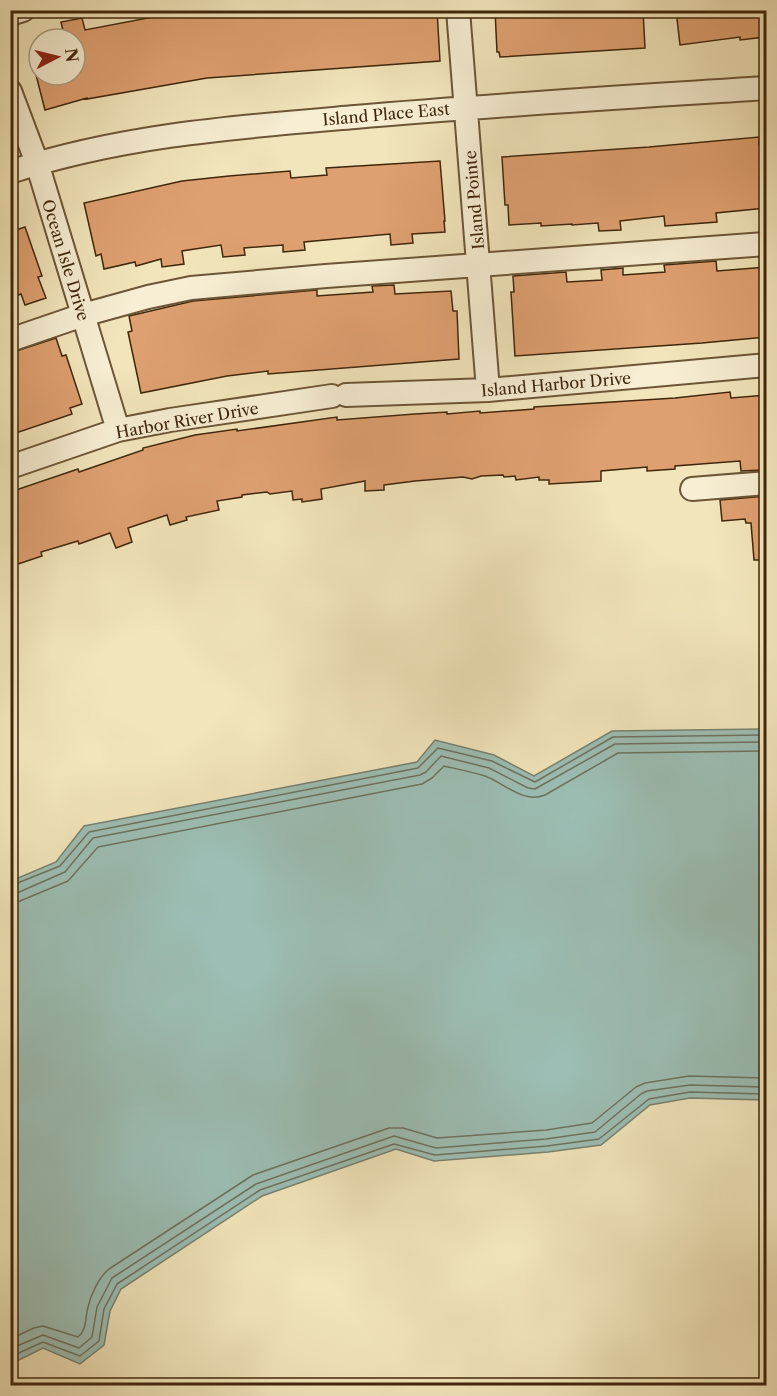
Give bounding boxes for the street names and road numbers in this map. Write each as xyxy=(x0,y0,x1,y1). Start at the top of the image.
street label: Island Place East xyxy=(322,98,451,130)
street label: Island Pointe xyxy=(460,149,488,250)
street label: Ocean Isle Drive xyxy=(38,197,94,323)
street label: Island Harbor Drive xyxy=(480,367,632,401)
street label: Harbor River Drive xyxy=(114,398,260,442)

